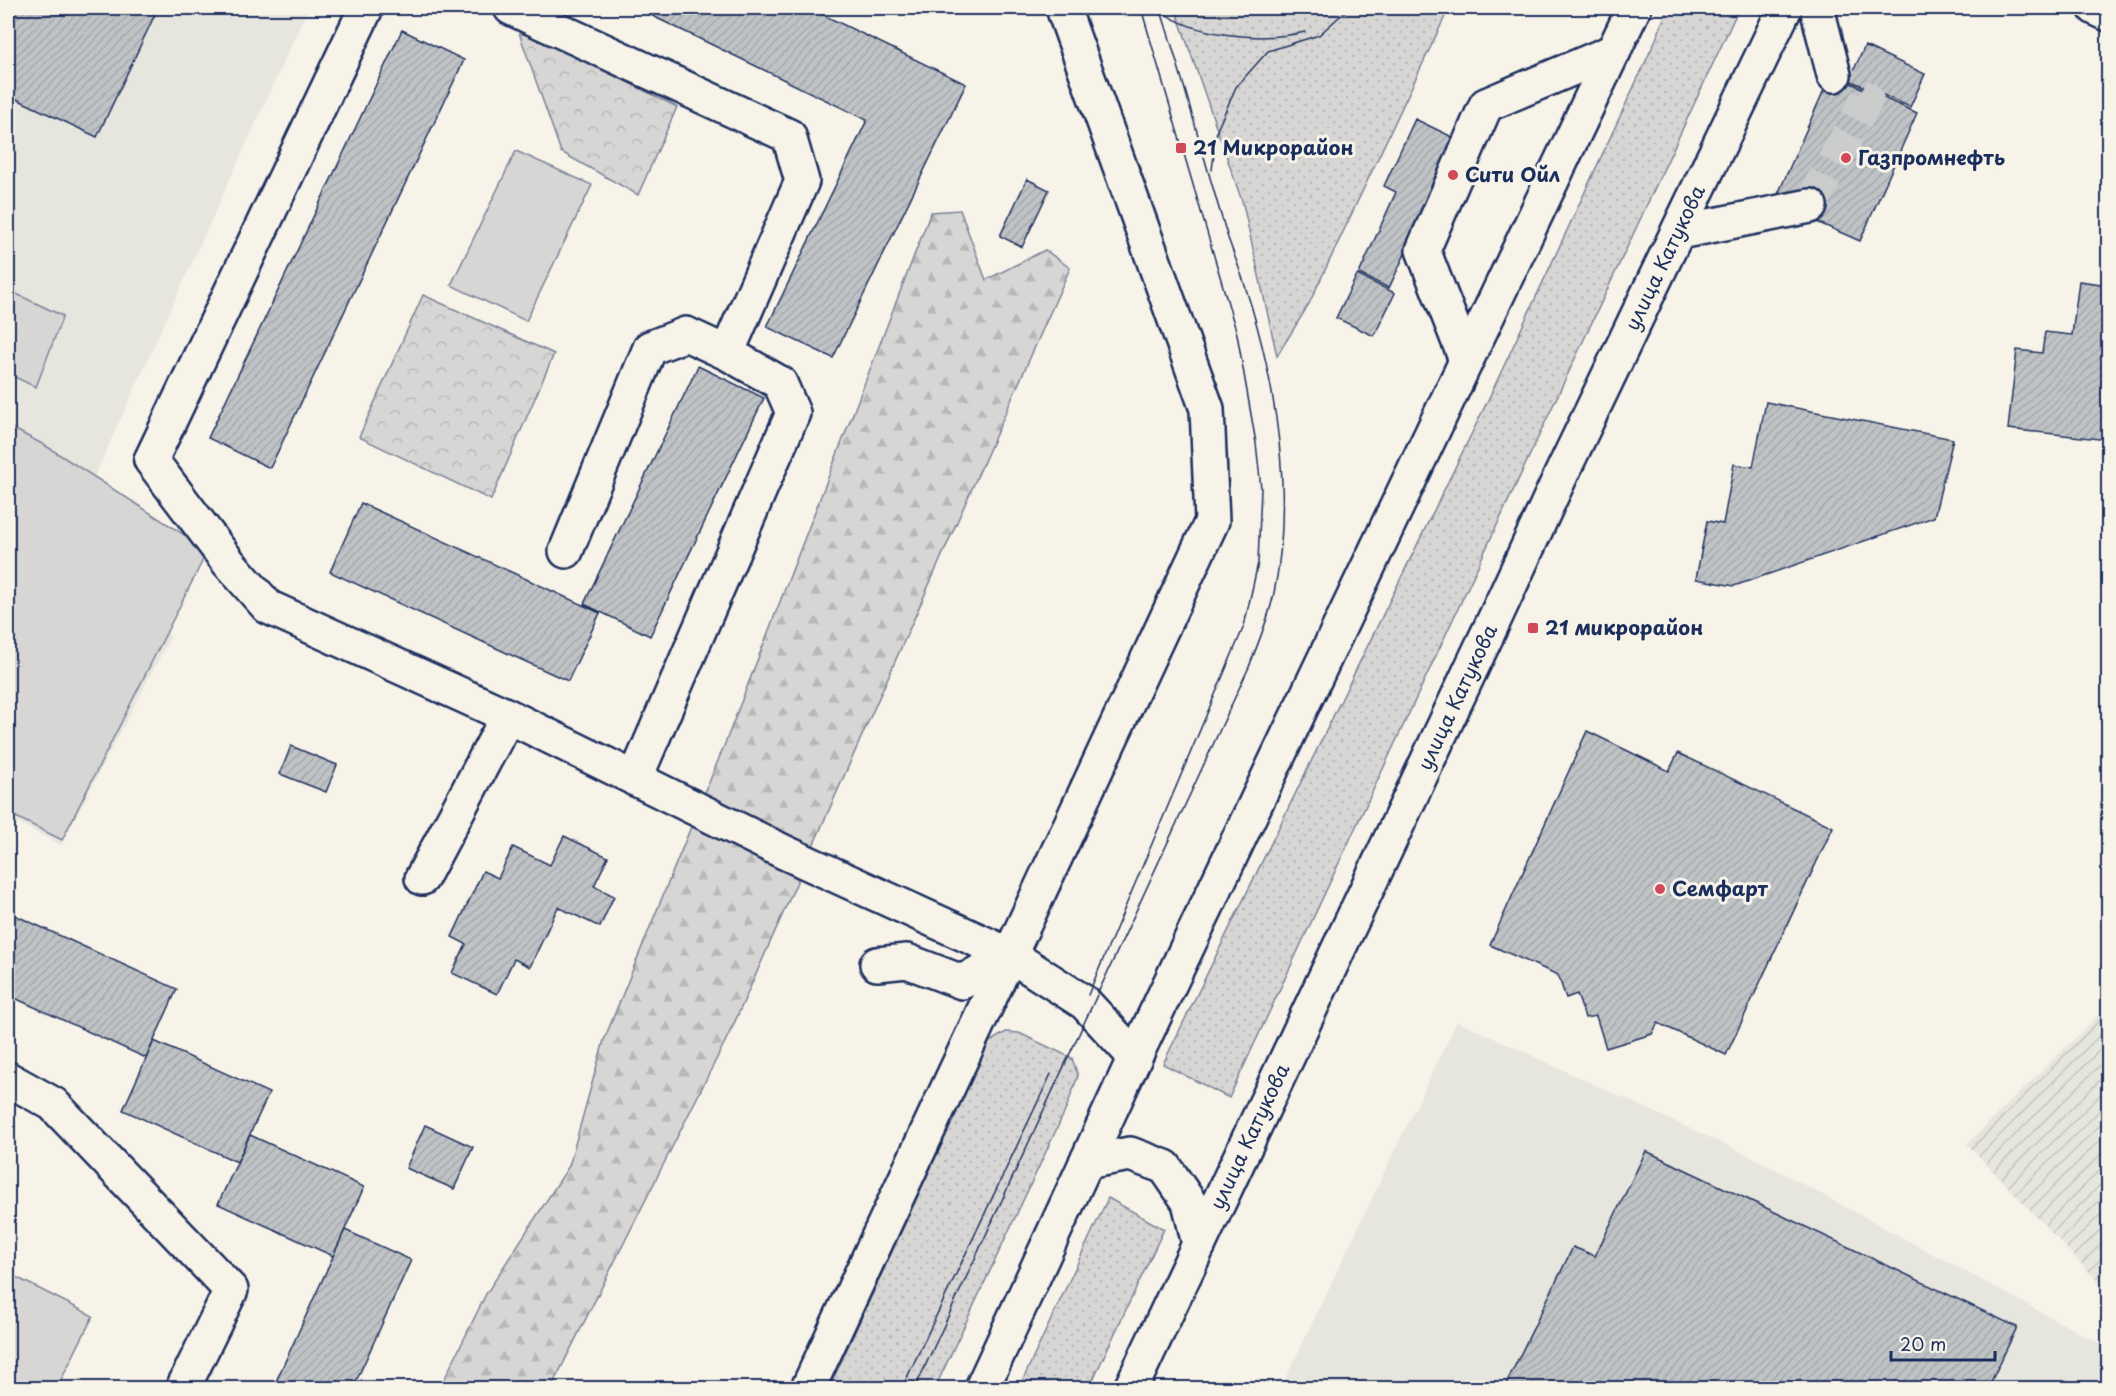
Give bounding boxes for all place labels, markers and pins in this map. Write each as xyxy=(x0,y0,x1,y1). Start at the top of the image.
place label: 21 Микрорайон xyxy=(1193,132,1353,162)
marker: 21 Микрорайон xyxy=(1174,141,1188,155)
place label: Газпромнефть xyxy=(1858,142,2006,172)
marker: Газпромнефть xyxy=(1839,151,1853,165)
place label: Сити Ойл xyxy=(1465,159,1560,189)
marker: Сити Ойл xyxy=(1446,168,1460,182)
place label: 21 микрорайон xyxy=(1545,612,1703,642)
marker: 21 микрорайон xyxy=(1526,621,1540,635)
place label: Семфарт xyxy=(1672,873,1769,903)
marker: Семфарт xyxy=(1653,882,1667,896)

